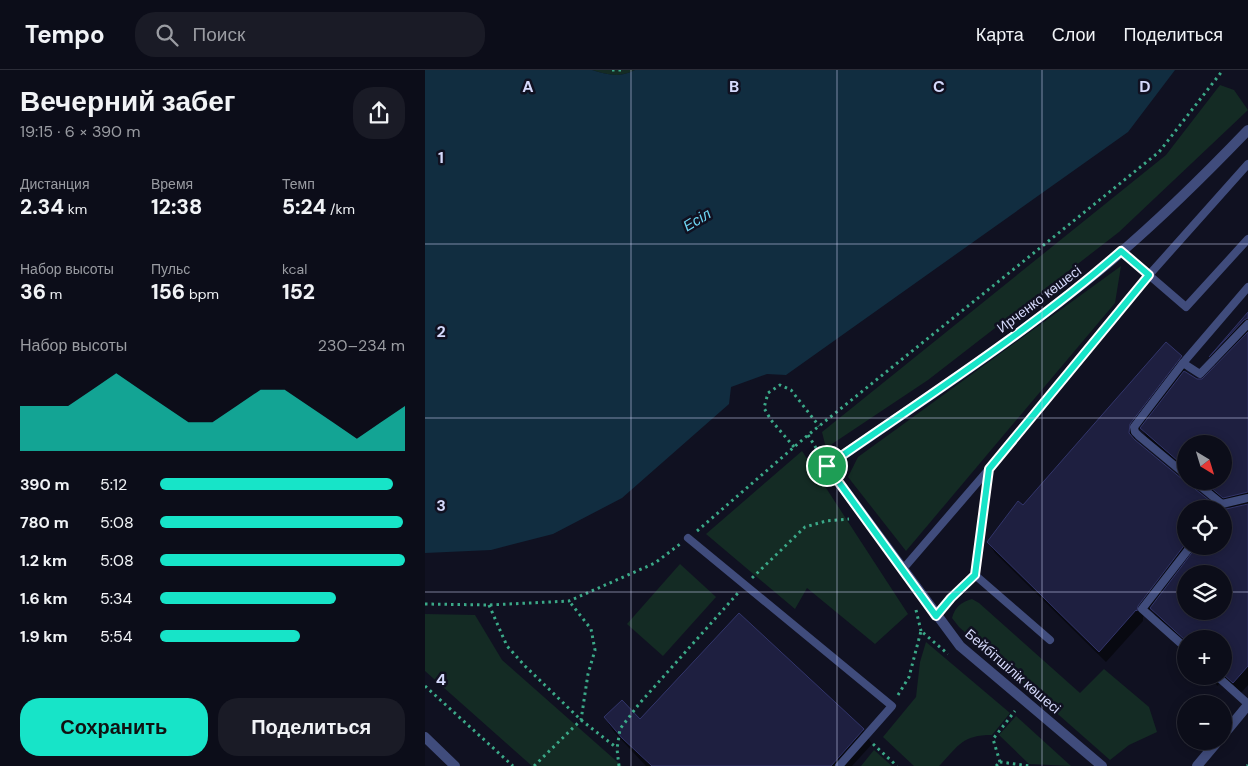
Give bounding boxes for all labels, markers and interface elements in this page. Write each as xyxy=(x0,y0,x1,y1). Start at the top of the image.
search box xyxy=(135,12,485,57)
text: Tempo xyxy=(25,19,105,50)
icon: search xyxy=(153,21,181,49)
text: Поиск xyxy=(193,22,245,47)
text: Карта xyxy=(976,23,1024,47)
text: Слои xyxy=(1052,23,1096,47)
text: Поделиться xyxy=(1124,23,1223,47)
text: A xyxy=(522,76,534,97)
text: B xyxy=(729,76,739,97)
text: C xyxy=(933,76,945,97)
text: D xyxy=(1139,76,1151,97)
text: Вечерний забег xyxy=(20,83,236,120)
button: share xyxy=(353,87,405,139)
text: 19:15 · 6 × 390 m xyxy=(20,121,141,142)
text: 1 xyxy=(438,147,444,168)
text: Дистанция xyxy=(20,175,90,193)
text: Время xyxy=(151,175,193,193)
text: Темп xyxy=(282,175,315,193)
text: 2.34 xyxy=(20,193,64,221)
text: 12:38 xyxy=(151,193,202,221)
text: 5:24 xyxy=(282,193,326,221)
text: km xyxy=(64,200,87,218)
text: /km xyxy=(326,200,355,218)
water label: Есіл xyxy=(679,204,715,236)
text: Набор высоты xyxy=(20,260,114,278)
text: Пульс xyxy=(151,260,190,278)
text: kcal xyxy=(282,260,307,278)
street label: Ирченко көшесі xyxy=(993,261,1085,337)
text: 36 xyxy=(20,278,46,306)
text: 156 xyxy=(151,278,185,306)
text: 152 xyxy=(282,278,315,306)
text: m xyxy=(46,285,62,303)
text: bpm xyxy=(185,285,219,303)
text: 2 xyxy=(436,321,446,342)
text: Набор высоты xyxy=(20,335,127,356)
text: 230–234 m xyxy=(318,335,405,356)
north arrow xyxy=(1177,435,1233,490)
map controls xyxy=(1177,435,1232,750)
pin xyxy=(806,445,848,487)
icon: arrive xyxy=(813,452,841,480)
text: 390 m xyxy=(20,474,70,495)
text: 5:12 xyxy=(100,474,127,495)
text: 3 xyxy=(436,495,446,516)
button: locate xyxy=(1177,500,1232,555)
text: 780 m xyxy=(20,512,69,533)
text: 5:08 xyxy=(100,512,134,533)
text: 1.2 km xyxy=(20,550,67,571)
text: 5:08 xyxy=(100,550,134,571)
button: layers xyxy=(1177,565,1232,620)
text: 1.6 km xyxy=(20,588,68,609)
text: 5:34 xyxy=(100,588,132,609)
street label: Бейбітшілік көшесі xyxy=(961,625,1065,717)
text: 1.9 km xyxy=(20,626,68,647)
text: 5:54 xyxy=(100,626,132,647)
button: + xyxy=(1177,630,1232,685)
text: 4 xyxy=(436,669,446,690)
button: − xyxy=(1177,695,1232,750)
button: Сохранить xyxy=(20,698,208,756)
button: Поделиться xyxy=(218,698,405,756)

